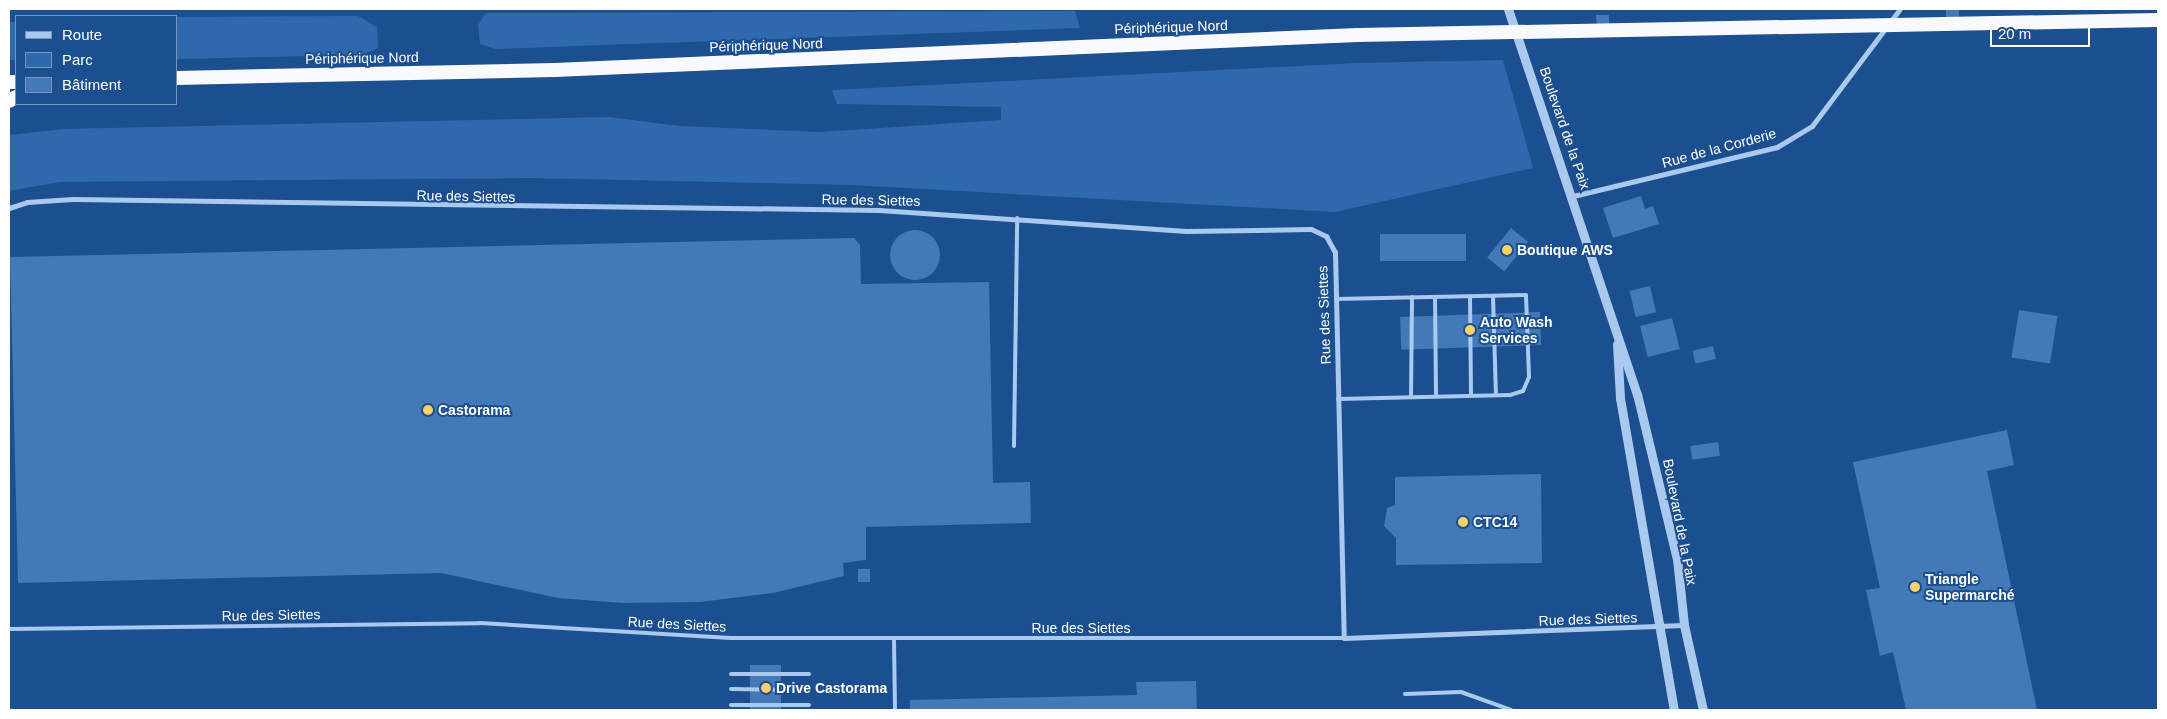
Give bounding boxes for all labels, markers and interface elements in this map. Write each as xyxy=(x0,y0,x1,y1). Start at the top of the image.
legend xyxy=(15,15,178,105)
scale bar xyxy=(1992,15,2092,47)
street label: Périphérique Nord xyxy=(1114,17,1228,37)
text: 20 m xyxy=(1998,25,2031,42)
text: Route xyxy=(62,26,102,43)
street label: Périphérique Nord xyxy=(709,35,823,55)
street label: Périphérique Nord xyxy=(305,49,419,67)
text: Parc xyxy=(62,51,93,68)
street label: Boulevard de la Paix xyxy=(1536,65,1594,191)
text: Bâtiment xyxy=(62,76,121,93)
street label: Rue de la Corderie xyxy=(1660,125,1778,171)
street label: Rue des Siettes xyxy=(416,187,516,205)
street label: Rue des Siettes xyxy=(821,191,921,209)
place label: Boutique AWS xyxy=(1517,242,1613,258)
marker: Boutique AWS xyxy=(1501,244,1513,256)
street label: Rue des Siettes xyxy=(1314,265,1334,365)
place label: Auto Wash Services xyxy=(1480,314,1553,347)
marker: Auto Wash Services xyxy=(1464,324,1476,336)
place label: Castorama xyxy=(438,402,510,418)
marker: Castorama xyxy=(422,404,434,416)
street label: Boulevard de la Paix xyxy=(1660,457,1700,587)
place label: CTC14 xyxy=(1473,514,1517,530)
marker: CTC14 xyxy=(1457,516,1469,528)
place label: Triangle Supermarché xyxy=(1925,571,2014,604)
marker: Triangle Supermarché xyxy=(1909,581,1921,593)
street label: Rue des Siettes xyxy=(221,606,321,624)
street label: Rue des Siettes xyxy=(1538,609,1638,629)
street label: Rue des Siettes xyxy=(627,613,727,635)
street label: Rue des Siettes xyxy=(1032,620,1130,636)
place label: Drive Castorama xyxy=(776,680,887,696)
marker: Drive Castorama xyxy=(760,682,772,694)

